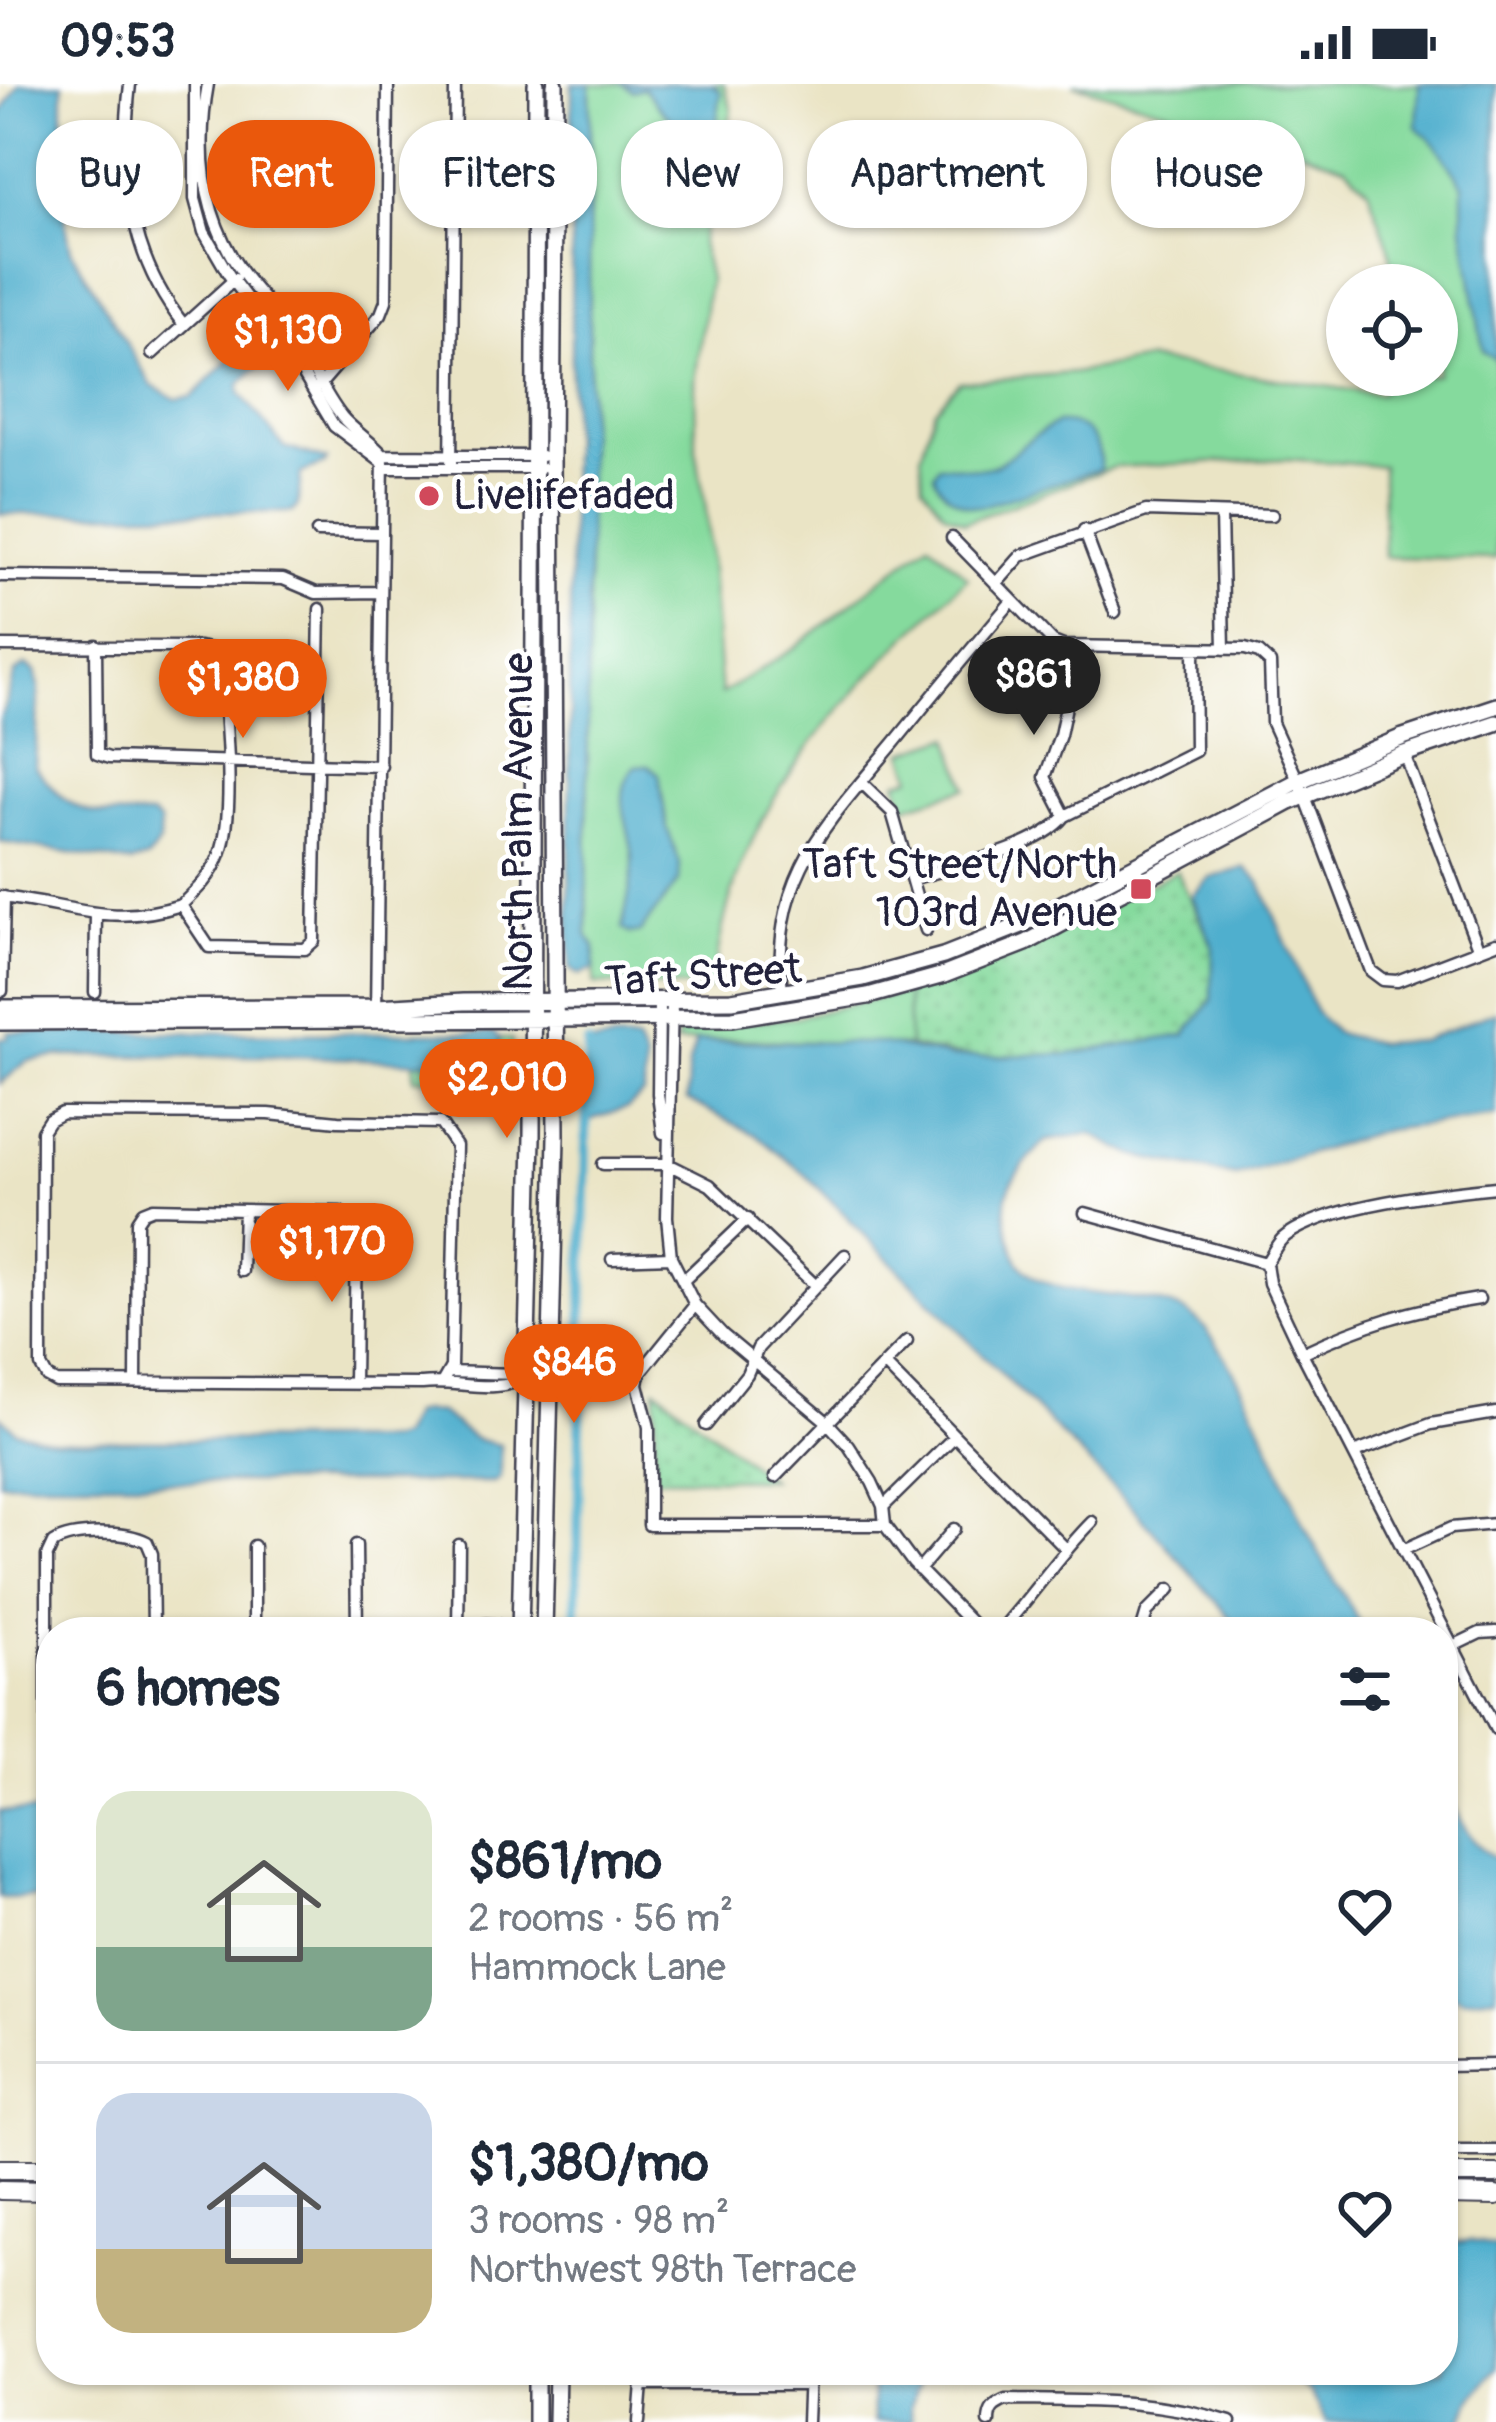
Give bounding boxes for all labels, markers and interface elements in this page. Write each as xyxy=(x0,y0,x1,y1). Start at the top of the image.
text: 09:53 xyxy=(60,14,175,70)
chip: Buy xyxy=(36,120,183,228)
chip: Rent xyxy=(207,120,375,228)
chip: Filters xyxy=(399,120,597,228)
chip: New xyxy=(621,120,783,228)
chip: Apartment xyxy=(807,120,1087,228)
chip: House xyxy=(1111,120,1305,228)
map controls xyxy=(1326,264,1458,396)
button: locate xyxy=(1326,264,1458,396)
pin: $1,130 xyxy=(190,292,386,394)
text: $1,130 xyxy=(233,306,343,355)
place label: Livelifefaded xyxy=(453,470,675,522)
marker: Livelifefaded xyxy=(416,483,442,509)
pin: $861 xyxy=(963,636,1105,738)
pin: $1,380 xyxy=(145,639,341,741)
text: $861 xyxy=(995,650,1073,699)
text: $1,380 xyxy=(186,653,300,702)
street label: North Palm Avenue xyxy=(493,653,545,991)
place label: Taft Street/North 103rd Avenue xyxy=(802,839,1117,939)
marker: Taft Street/North 103rd Avenue xyxy=(1128,876,1154,902)
street label: Taft Street xyxy=(603,943,803,1009)
pin: $2,010 xyxy=(409,1039,605,1141)
text: $2,010 xyxy=(446,1053,568,1102)
pin: $1,170 xyxy=(234,1203,430,1305)
text: $1,170 xyxy=(278,1217,386,1266)
pin: $846 xyxy=(503,1324,645,1426)
text: $846 xyxy=(531,1338,617,1387)
icon: filters xyxy=(1332,1656,1398,1722)
text: 6 homes xyxy=(96,1657,280,1721)
text: $861/mo xyxy=(468,1830,662,1894)
icon: home xyxy=(192,1839,336,1983)
icon: heart xyxy=(1332,1878,1398,1944)
text: 2 rooms · 56 m² xyxy=(468,1894,733,1943)
text: Hammock Lane xyxy=(468,1943,726,1992)
text: $1,380/mo xyxy=(468,2132,709,2196)
icon: home xyxy=(192,2141,336,2285)
icon: heart xyxy=(1332,2180,1398,2246)
text: 3 rooms · 98 m² xyxy=(468,2196,729,2245)
text: Northwest 98th Terrace xyxy=(468,2245,856,2294)

